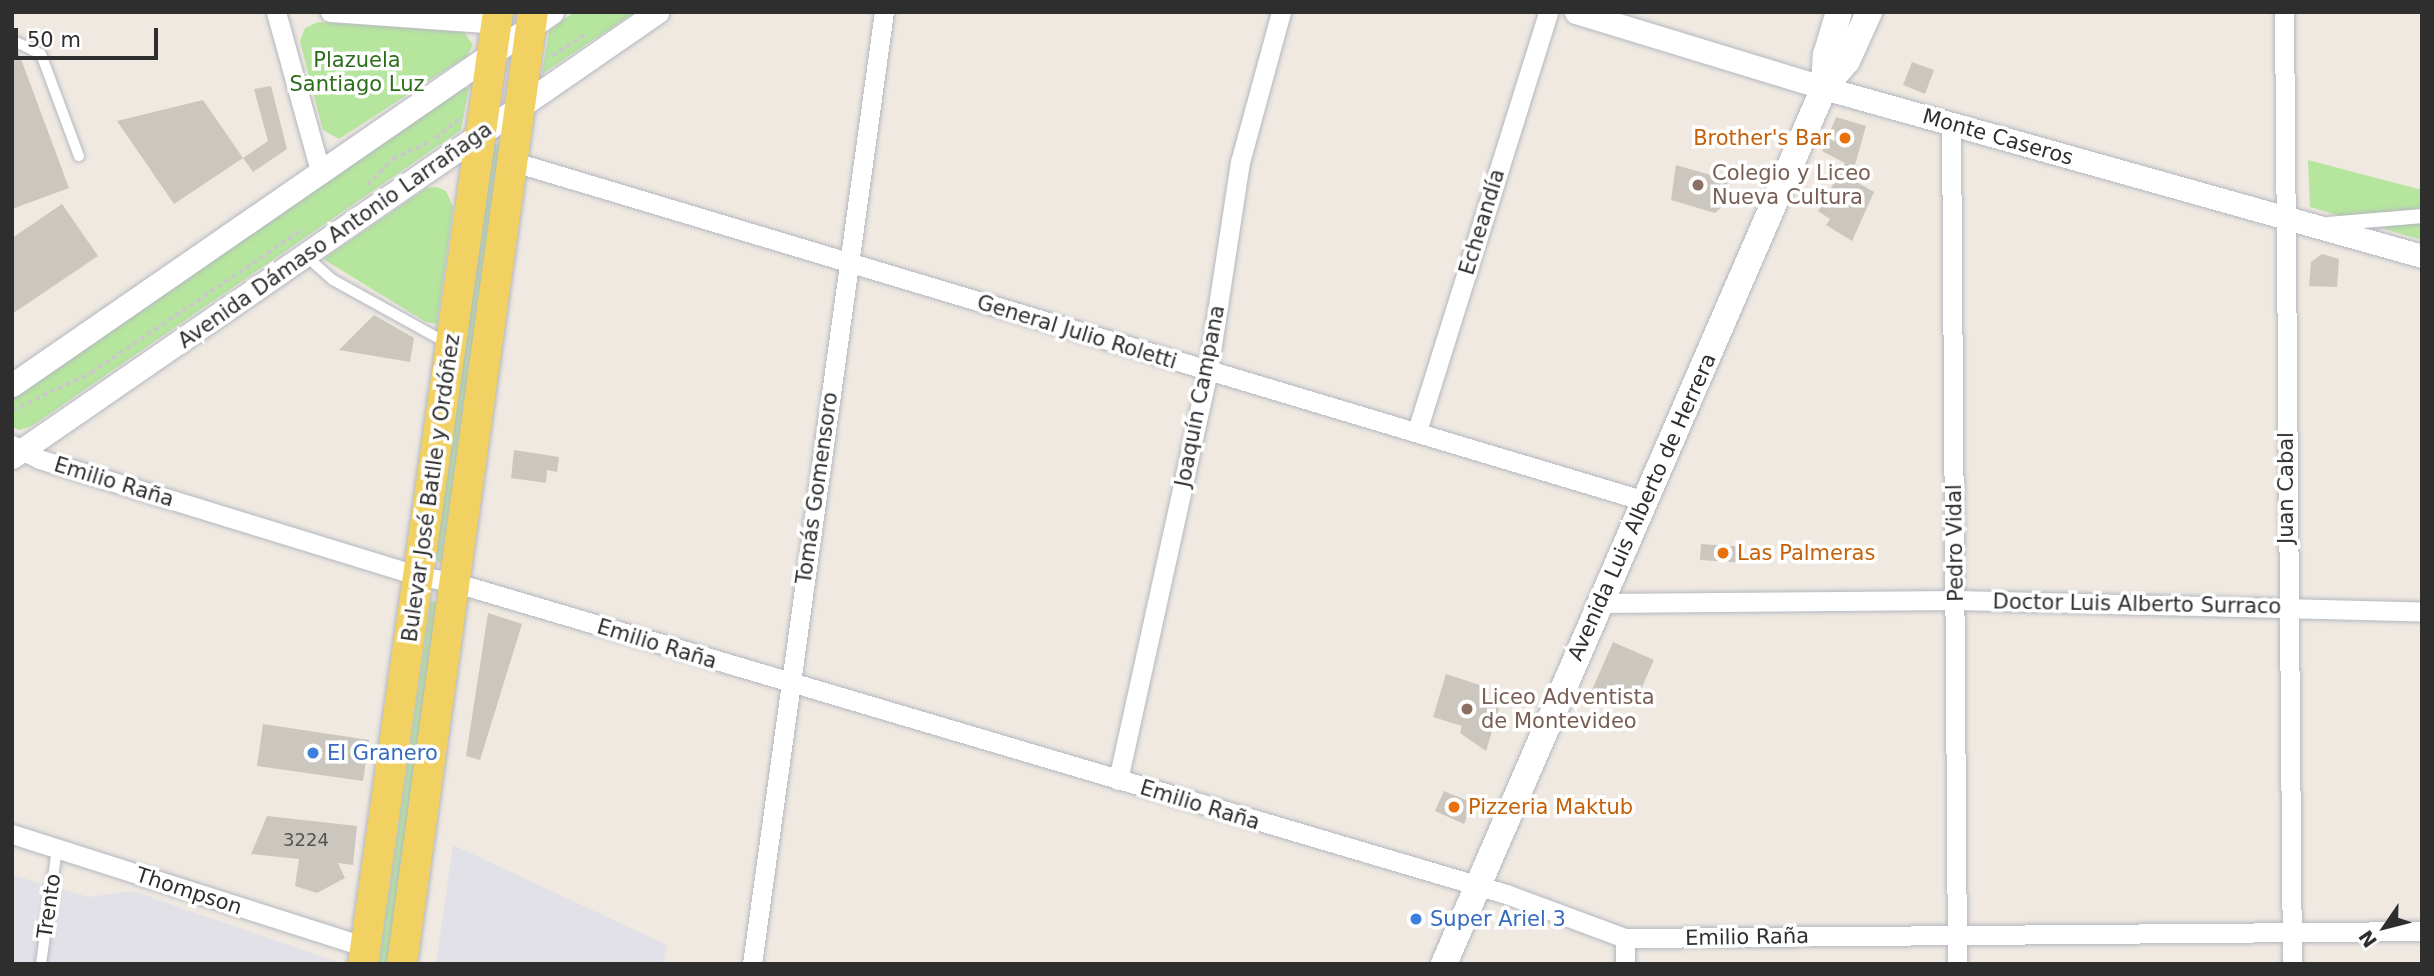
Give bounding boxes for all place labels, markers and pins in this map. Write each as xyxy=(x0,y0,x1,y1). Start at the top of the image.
place label: Brother's Bar xyxy=(1693,125,1831,151)
marker: Brother's Bar xyxy=(1837,130,1853,146)
place label: Colegio y Liceo Nueva Cultura xyxy=(1712,160,1871,210)
marker: Colegio y Liceo Nueva Cultura xyxy=(1690,177,1706,193)
place label: Las Palmeras xyxy=(1737,540,1875,566)
marker: Las Palmeras xyxy=(1715,545,1731,561)
place label: Liceo Adventista de Montevideo xyxy=(1481,684,1655,734)
marker: Liceo Adventista de Montevideo xyxy=(1459,701,1475,717)
place label: El Granero xyxy=(327,740,438,766)
marker: El Granero xyxy=(305,745,321,761)
place label: Pizzeria Maktub xyxy=(1468,794,1633,820)
marker: Pizzeria Maktub xyxy=(1446,799,1462,815)
place label: Super Ariel 3 xyxy=(1430,906,1566,932)
marker: Super Ariel 3 xyxy=(1408,911,1424,927)

